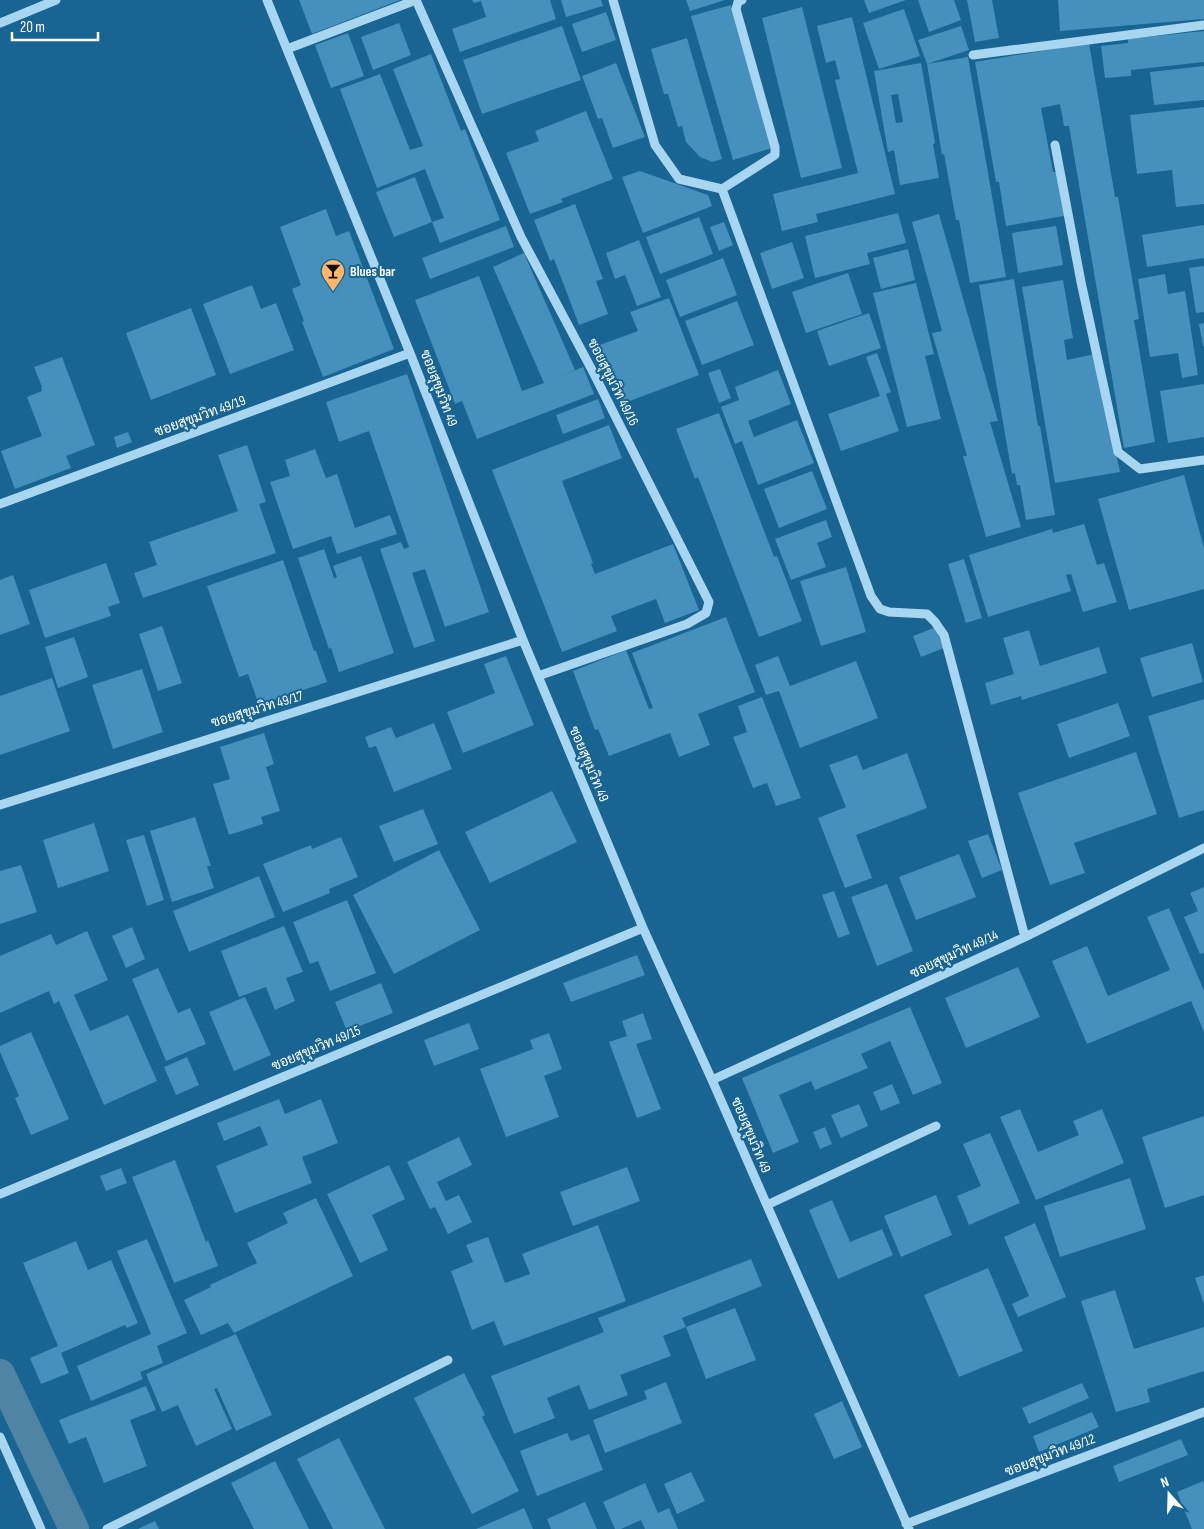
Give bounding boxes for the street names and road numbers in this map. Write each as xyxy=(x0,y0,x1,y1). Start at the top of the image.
street label: ซอยสุขุมวิท 49/16 xyxy=(583,336,642,429)
street label: ซอยสุขุมวิท 49 xyxy=(416,347,461,429)
street label: ซอยสุขุมวิท 49/19 xyxy=(152,392,248,441)
street label: ซอยสุขุมวิท 49/17 xyxy=(209,687,306,732)
street label: ซอยสุขุมวิท 49 xyxy=(565,724,613,805)
street label: ซอยสุขุมวิท 49/14 xyxy=(907,926,1001,983)
street label: ซอยสุขุมวิท 49/15 xyxy=(269,1021,364,1075)
street label: ซอยสุขุมวิท 49 xyxy=(727,1095,775,1176)
street label: ซอยสุขุมวิท 49/12 xyxy=(1002,1430,1098,1481)

